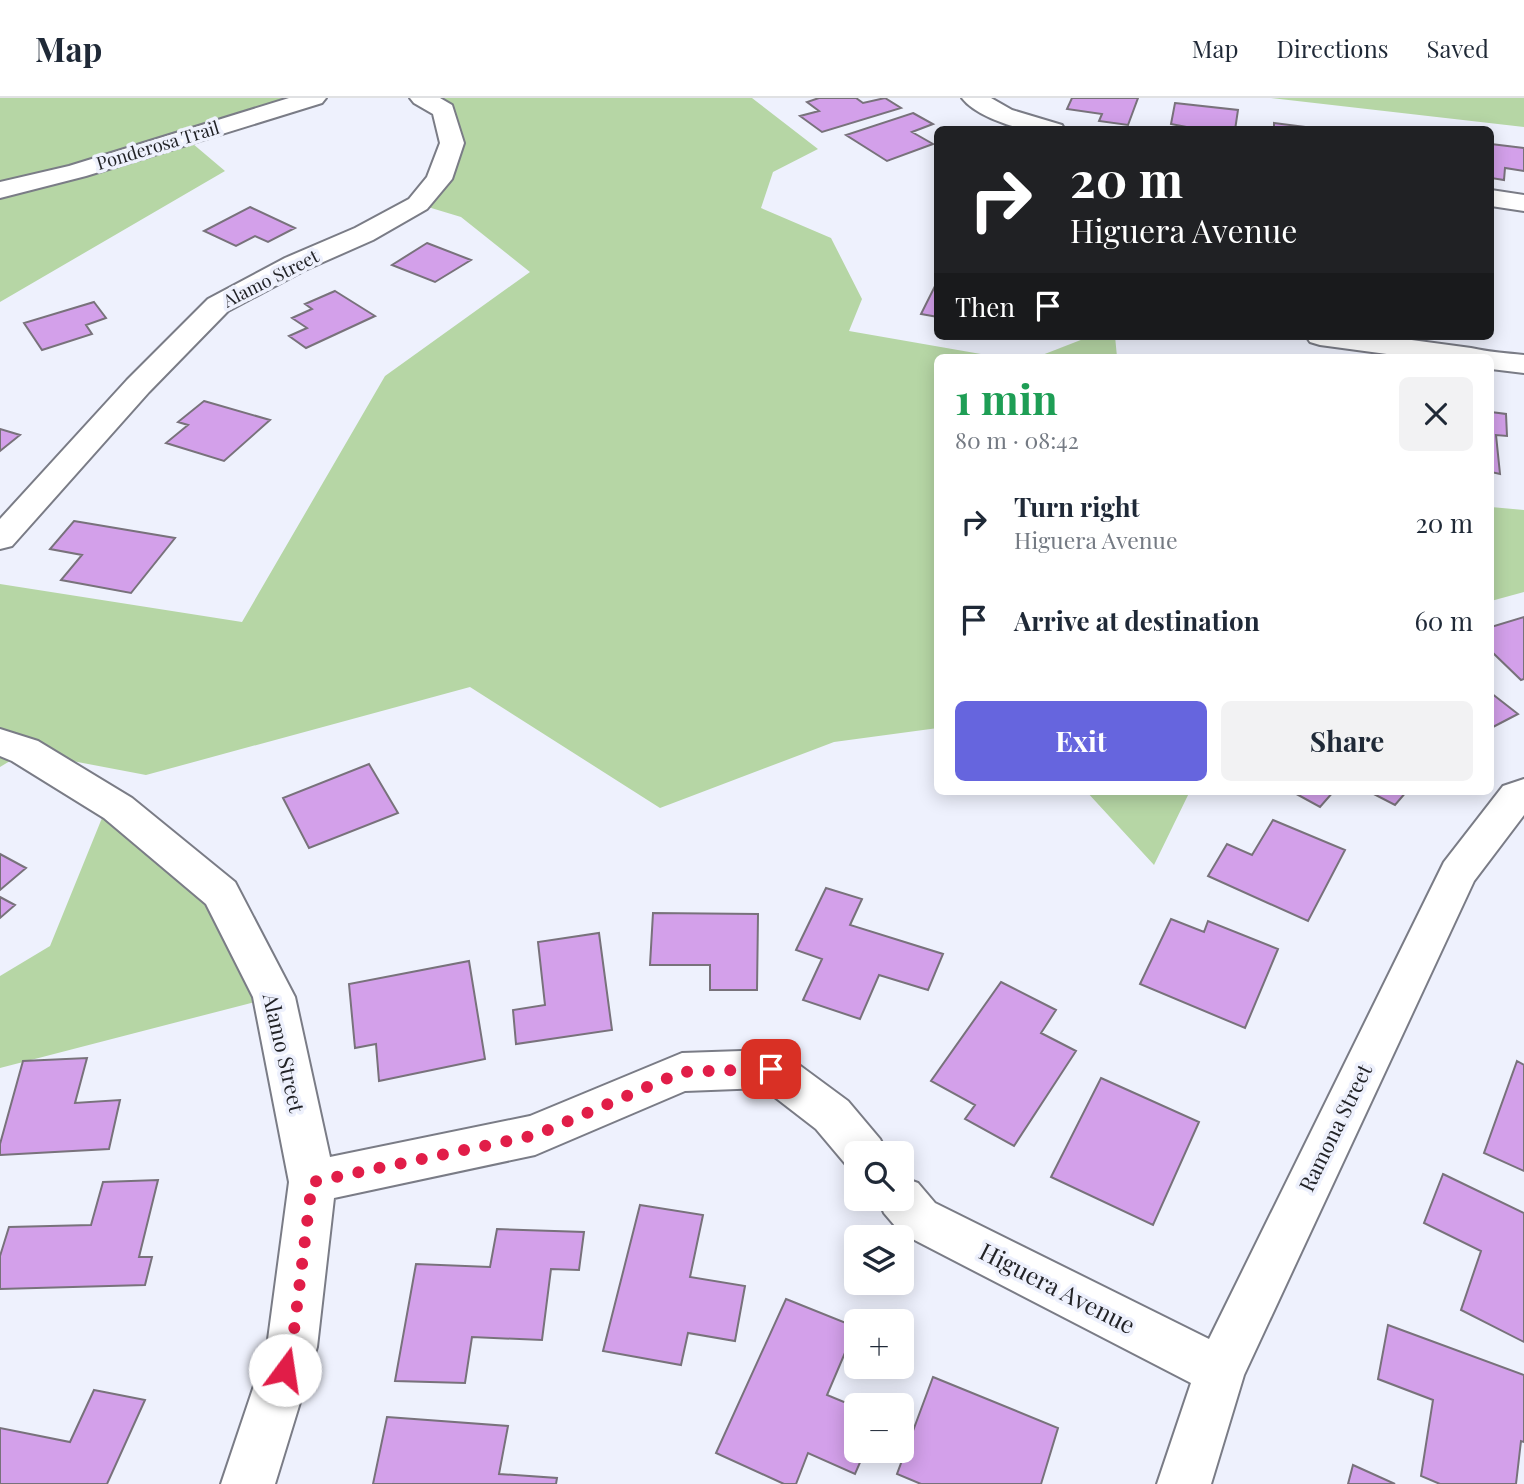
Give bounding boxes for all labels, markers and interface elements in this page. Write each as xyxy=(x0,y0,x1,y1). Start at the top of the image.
text: Map xyxy=(35,26,102,70)
text: Map xyxy=(1192,32,1238,64)
text: Directions xyxy=(1276,32,1389,64)
text: Saved xyxy=(1427,32,1489,64)
street label: Ponderosa Trail xyxy=(93,115,222,175)
text: 20 m xyxy=(1070,145,1183,210)
icon: right xyxy=(955,154,1046,245)
text: Higuera Avenue xyxy=(1070,208,1298,251)
street label: Alamo Street xyxy=(218,244,323,313)
icon: arrive xyxy=(1029,287,1067,325)
text: Then xyxy=(955,289,1015,324)
text: 1 min xyxy=(955,370,1058,426)
button: close xyxy=(1399,377,1473,451)
text: 80 m · 08:42 xyxy=(955,424,1079,455)
text: Turn right xyxy=(1014,489,1140,524)
icon: right xyxy=(955,503,993,541)
text: 20 m xyxy=(1415,505,1473,540)
text: Higuera Avenue xyxy=(1014,524,1178,555)
icon: arrive xyxy=(955,601,993,639)
text: Arrive at destination xyxy=(1014,603,1260,638)
text: 60 m xyxy=(1414,603,1473,638)
button: Exit xyxy=(955,701,1207,781)
button: Share xyxy=(1221,701,1473,781)
street label: Alamo Street xyxy=(257,989,312,1115)
pin xyxy=(741,1039,801,1099)
icon: arrive xyxy=(752,1050,790,1088)
street label: Ramona Street xyxy=(1291,1058,1377,1196)
map controls xyxy=(844,1141,914,1463)
button: search xyxy=(844,1141,914,1211)
button: layers xyxy=(844,1225,914,1295)
street label: Higuera Avenue xyxy=(975,1234,1141,1340)
button: + xyxy=(844,1309,914,1379)
position arrow xyxy=(248,1333,322,1407)
button: − xyxy=(844,1393,914,1463)

